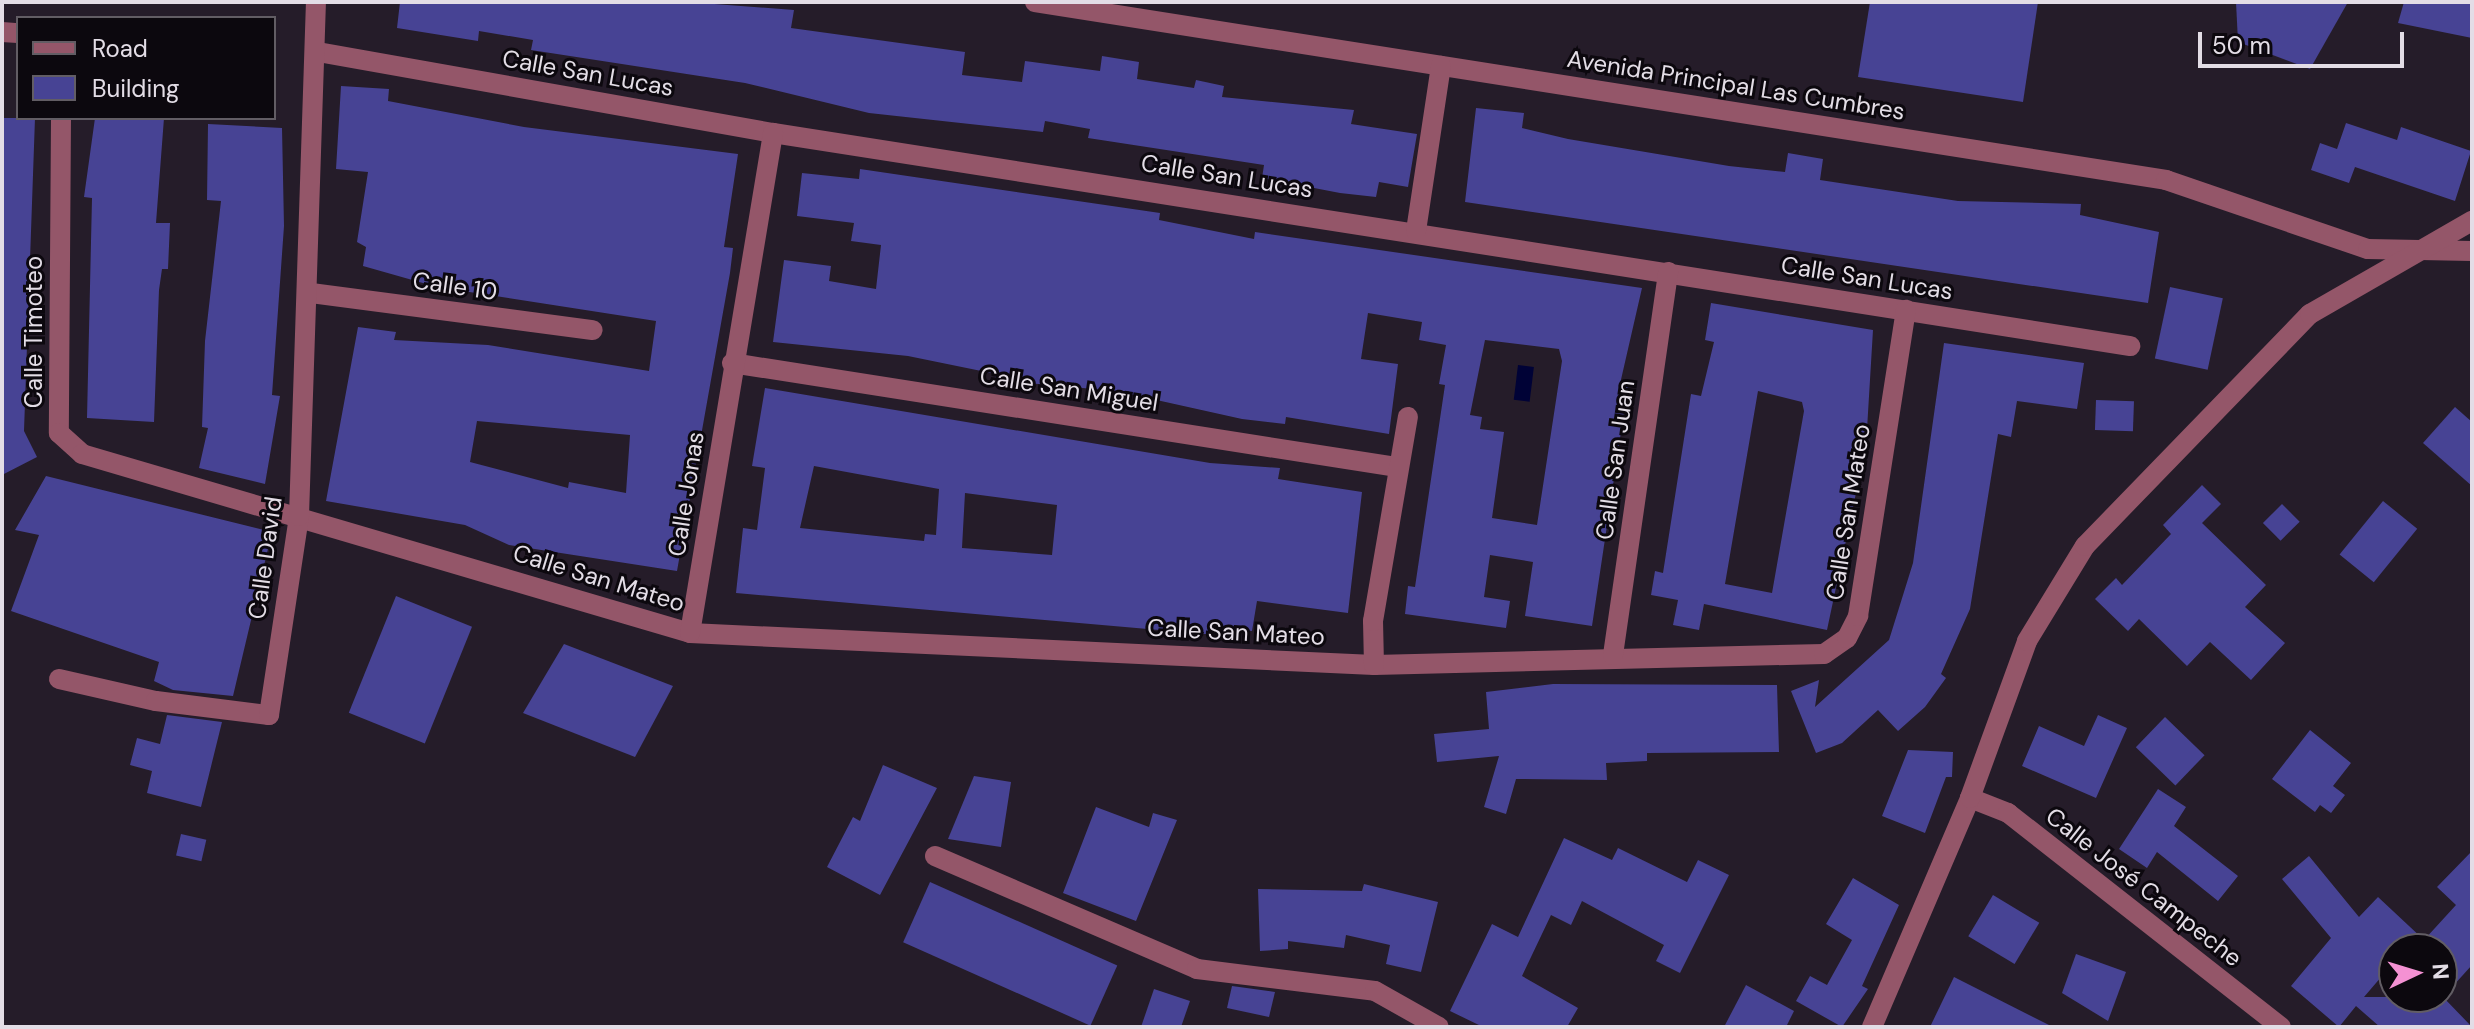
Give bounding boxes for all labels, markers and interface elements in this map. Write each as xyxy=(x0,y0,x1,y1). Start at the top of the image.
legend xyxy=(16,16,276,120)
scale bar xyxy=(2202,16,2408,66)
text: 50 m xyxy=(2212,30,2271,61)
text: Road xyxy=(92,33,148,64)
street label: Calle San Lucas xyxy=(500,44,676,102)
street label: Avenida Principal Las Cumbres xyxy=(1565,44,1907,126)
text: Building xyxy=(92,73,179,104)
street label: Calle San Lucas xyxy=(1139,148,1315,204)
street label: Calle San Lucas xyxy=(1779,250,1955,306)
street label: Calle Timoteo xyxy=(20,256,48,408)
street label: Calle 10 xyxy=(411,266,499,306)
street label: Calle San Miguel xyxy=(978,361,1160,417)
street label: Calle San Juan xyxy=(1590,378,1640,542)
street label: Calle San Mateo xyxy=(1820,422,1876,602)
street label: Calle Jonas xyxy=(662,429,710,559)
street label: Calle David xyxy=(242,495,288,621)
street label: Calle San Mateo xyxy=(510,538,688,618)
street label: Calle San Mateo xyxy=(1146,613,1326,651)
street label: Calle José Campeche xyxy=(2040,802,2248,972)
north arrow xyxy=(2378,933,2458,1013)
text: N xyxy=(2425,962,2455,980)

